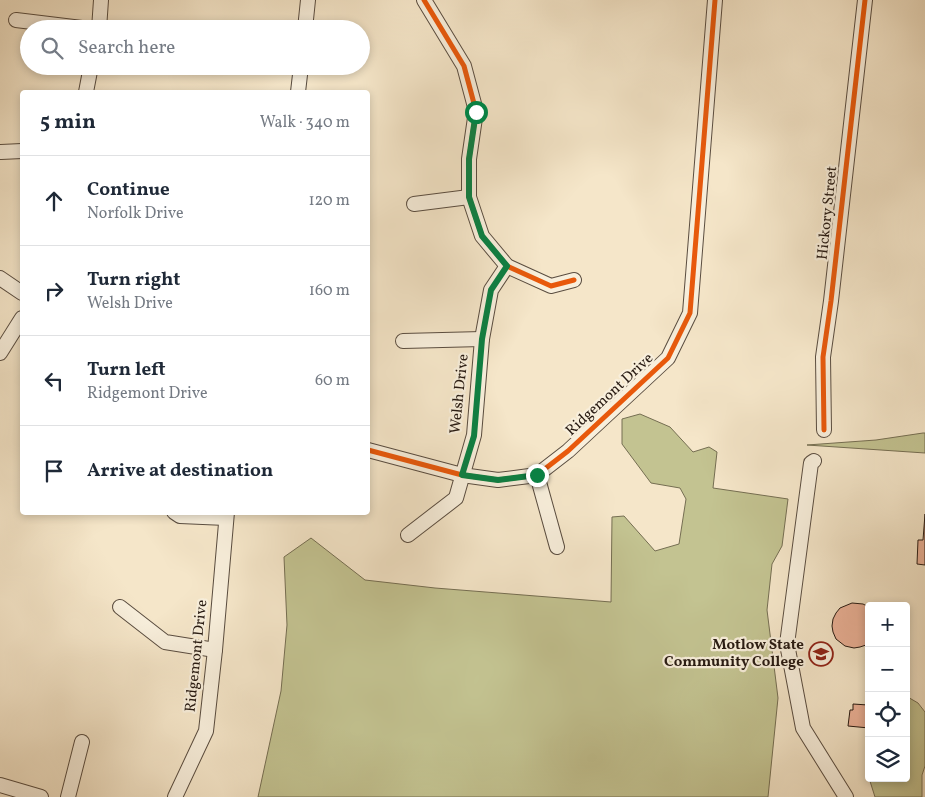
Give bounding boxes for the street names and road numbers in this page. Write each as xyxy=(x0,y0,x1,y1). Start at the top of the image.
street label: Hickory Street xyxy=(813,165,843,261)
street label: Ridgemont Drive xyxy=(561,349,659,441)
street label: Welsh Drive xyxy=(445,353,475,435)
street label: Ridgemont Drive xyxy=(181,599,213,713)

